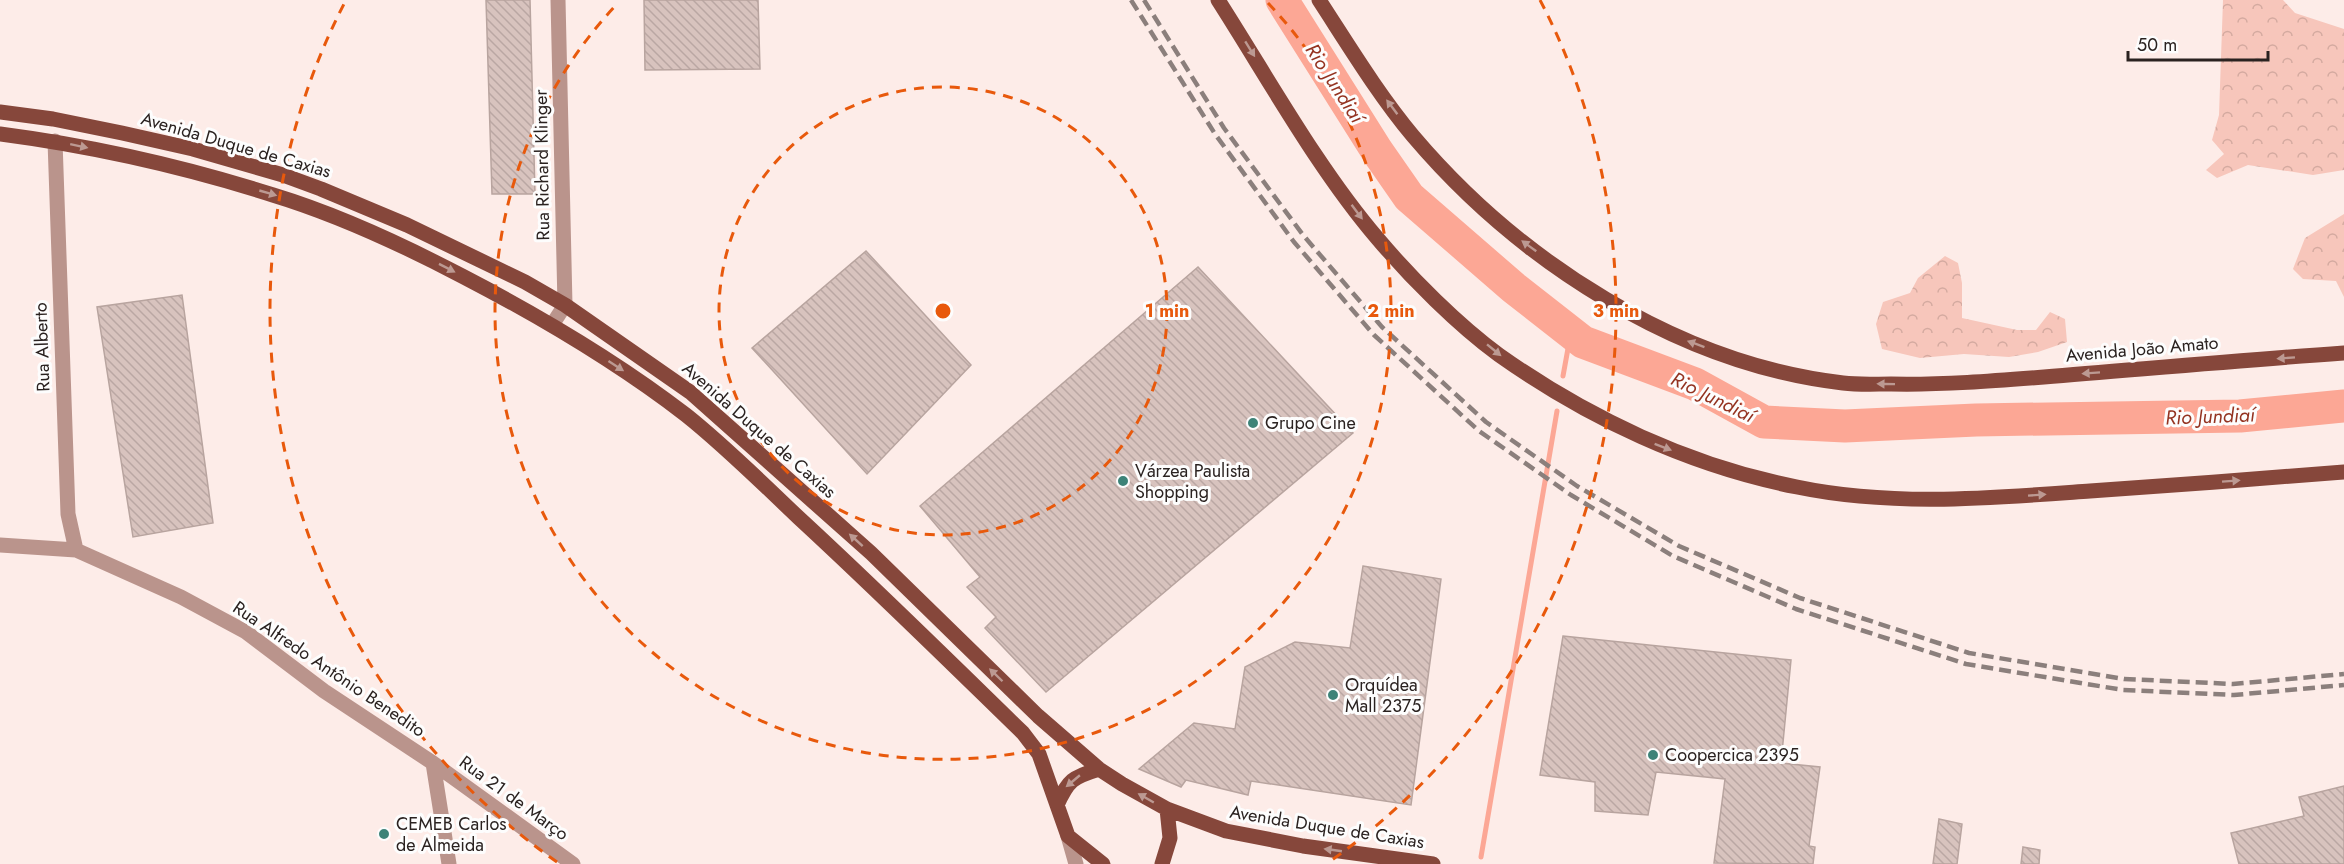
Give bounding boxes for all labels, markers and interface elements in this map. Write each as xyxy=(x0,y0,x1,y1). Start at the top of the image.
scale bar xyxy=(2128,24,2268,62)
text: 50 m xyxy=(2137,32,2177,58)
water label: Rio Jundiaí xyxy=(1298,38,1373,131)
one-way arrow xyxy=(1244,41,1255,58)
street label: Rua Richard Klinger xyxy=(528,88,556,241)
one-way arrow xyxy=(1386,100,1398,116)
street label: Avenida Duque de Caxias xyxy=(138,105,334,185)
one-way arrow xyxy=(69,142,88,151)
one-way arrow xyxy=(259,189,277,198)
one-way arrow xyxy=(1351,204,1364,220)
one-way arrow xyxy=(1521,240,1536,252)
one-way arrow xyxy=(439,264,456,273)
text: 1 min xyxy=(1145,298,1189,324)
text: 2 min xyxy=(1367,298,1415,324)
text: 3 min xyxy=(1593,298,1639,324)
centre of rings xyxy=(933,301,953,321)
street label: Rua Alberto xyxy=(27,302,57,392)
street label: Avenida João Amato xyxy=(2065,329,2220,369)
one-way arrow xyxy=(1687,338,1705,348)
one-way arrow xyxy=(1486,343,1501,356)
one-way arrow xyxy=(2276,353,2295,363)
street label: Avenida Duque de Caxias xyxy=(676,356,842,504)
one-way arrow xyxy=(608,360,624,371)
water label: Rio Jundiaí xyxy=(1666,365,1762,431)
one-way arrow xyxy=(2082,368,2101,378)
one-way arrow xyxy=(1876,379,1895,389)
water label: Rio Jundiaí xyxy=(2165,400,2258,433)
place label: Grupo Cine xyxy=(1265,410,1356,436)
marker: Grupo Cine xyxy=(1246,416,1260,430)
one-way arrow xyxy=(1654,443,1672,452)
place label: Várzea Paulista Shopping xyxy=(1135,458,1250,505)
marker: Várzea Paulista Shopping xyxy=(1116,474,1130,488)
one-way arrow xyxy=(2222,476,2241,485)
one-way arrow xyxy=(2027,490,2046,500)
one-way arrow xyxy=(849,534,864,547)
street label: Rua Alfredo Antônio Benedito xyxy=(227,595,431,743)
one-way arrow xyxy=(989,669,1003,683)
place label: Orquídea Mall 2375 xyxy=(1345,672,1421,719)
marker: Orquídea Mall 2375 xyxy=(1326,688,1340,702)
place label: Coopercica 2395 xyxy=(1665,742,1799,768)
marker: Coopercica 2395 xyxy=(1646,748,1660,762)
street label: Rua 21 de Março xyxy=(454,749,574,847)
one-way arrow xyxy=(1065,775,1081,788)
one-way arrow xyxy=(1138,793,1155,803)
street label: Avenida Duque de Caxias xyxy=(1228,799,1426,855)
place label: CEMEB Carlos de Almeida xyxy=(396,811,507,858)
marker: CEMEB Carlos de Almeida xyxy=(377,827,391,841)
one-way arrow xyxy=(1323,846,1342,855)

